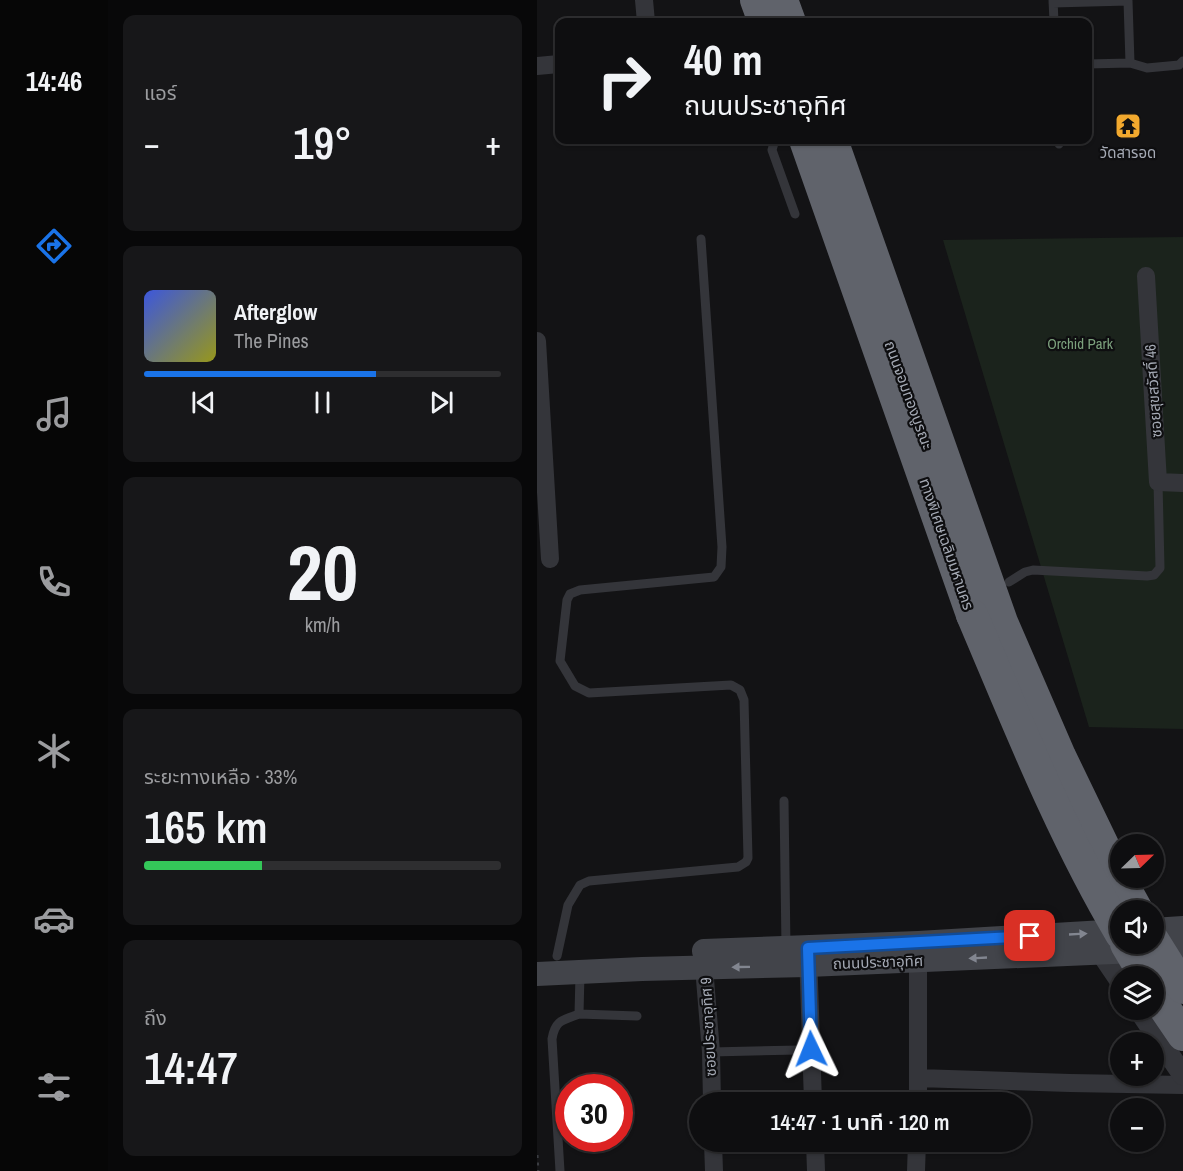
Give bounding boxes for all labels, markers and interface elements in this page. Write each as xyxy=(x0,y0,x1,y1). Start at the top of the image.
text: 40 m xyxy=(684,32,763,88)
icon: right xyxy=(585,42,663,120)
text: 14:46 xyxy=(26,63,82,99)
text: แอร์ xyxy=(144,79,176,106)
text: ถนนประชาอุทิศ xyxy=(684,87,847,123)
temple icon: วัดสารอด xyxy=(1113,111,1143,141)
text: 19° xyxy=(293,112,352,173)
text: − xyxy=(144,121,160,165)
text: + xyxy=(485,121,501,165)
place label: วัดสารอด xyxy=(1100,142,1156,163)
icon: directions xyxy=(33,225,75,267)
text: Afterglow xyxy=(234,297,317,327)
text: The Pines xyxy=(234,327,309,354)
park label: Orchid Park xyxy=(1047,333,1114,354)
street label: ถนนจอมทองบูรณะ xyxy=(880,338,938,452)
street label: ซอยสุขสวัสดิ์ 46 xyxy=(1139,343,1167,438)
icon: previous xyxy=(187,386,220,419)
icon: pause xyxy=(306,386,339,419)
icon: next xyxy=(425,386,458,419)
icon: music xyxy=(33,393,75,435)
street label: ทางพิเศษเฉลิมมหานคร xyxy=(915,475,979,613)
text: 20 xyxy=(287,519,358,624)
icon: phone xyxy=(33,561,75,603)
text: km/h xyxy=(305,611,340,638)
icon: climate xyxy=(33,730,75,772)
text: ระยะทางเหลือ · 33% xyxy=(144,763,297,790)
text: 165 km xyxy=(144,796,268,857)
north arrow xyxy=(1110,834,1164,888)
map controls xyxy=(1110,834,1164,1152)
icon: car xyxy=(33,898,75,940)
button: sound xyxy=(1110,900,1164,954)
pin xyxy=(1004,910,1055,961)
icon: arrive xyxy=(1013,919,1046,952)
one-way arrow xyxy=(1068,929,1087,938)
street label: ถนนประชาอุทิศ xyxy=(832,950,924,974)
one-way arrow xyxy=(968,953,987,962)
one-way arrow xyxy=(731,962,750,972)
button: layers xyxy=(1110,966,1164,1020)
street label: ซอยประชาอุทิศ 9 xyxy=(695,977,721,1077)
text: ถึง xyxy=(144,1004,167,1031)
position arrow xyxy=(779,1017,843,1081)
button: + xyxy=(1110,1032,1164,1086)
text: 14:47 xyxy=(144,1037,238,1098)
icon: filters xyxy=(33,1066,75,1108)
speed limit sign: 30 xyxy=(555,1074,633,1152)
button: − xyxy=(1110,1098,1164,1152)
text: 14:47 · 1 นาที · 120 m xyxy=(771,1107,949,1137)

